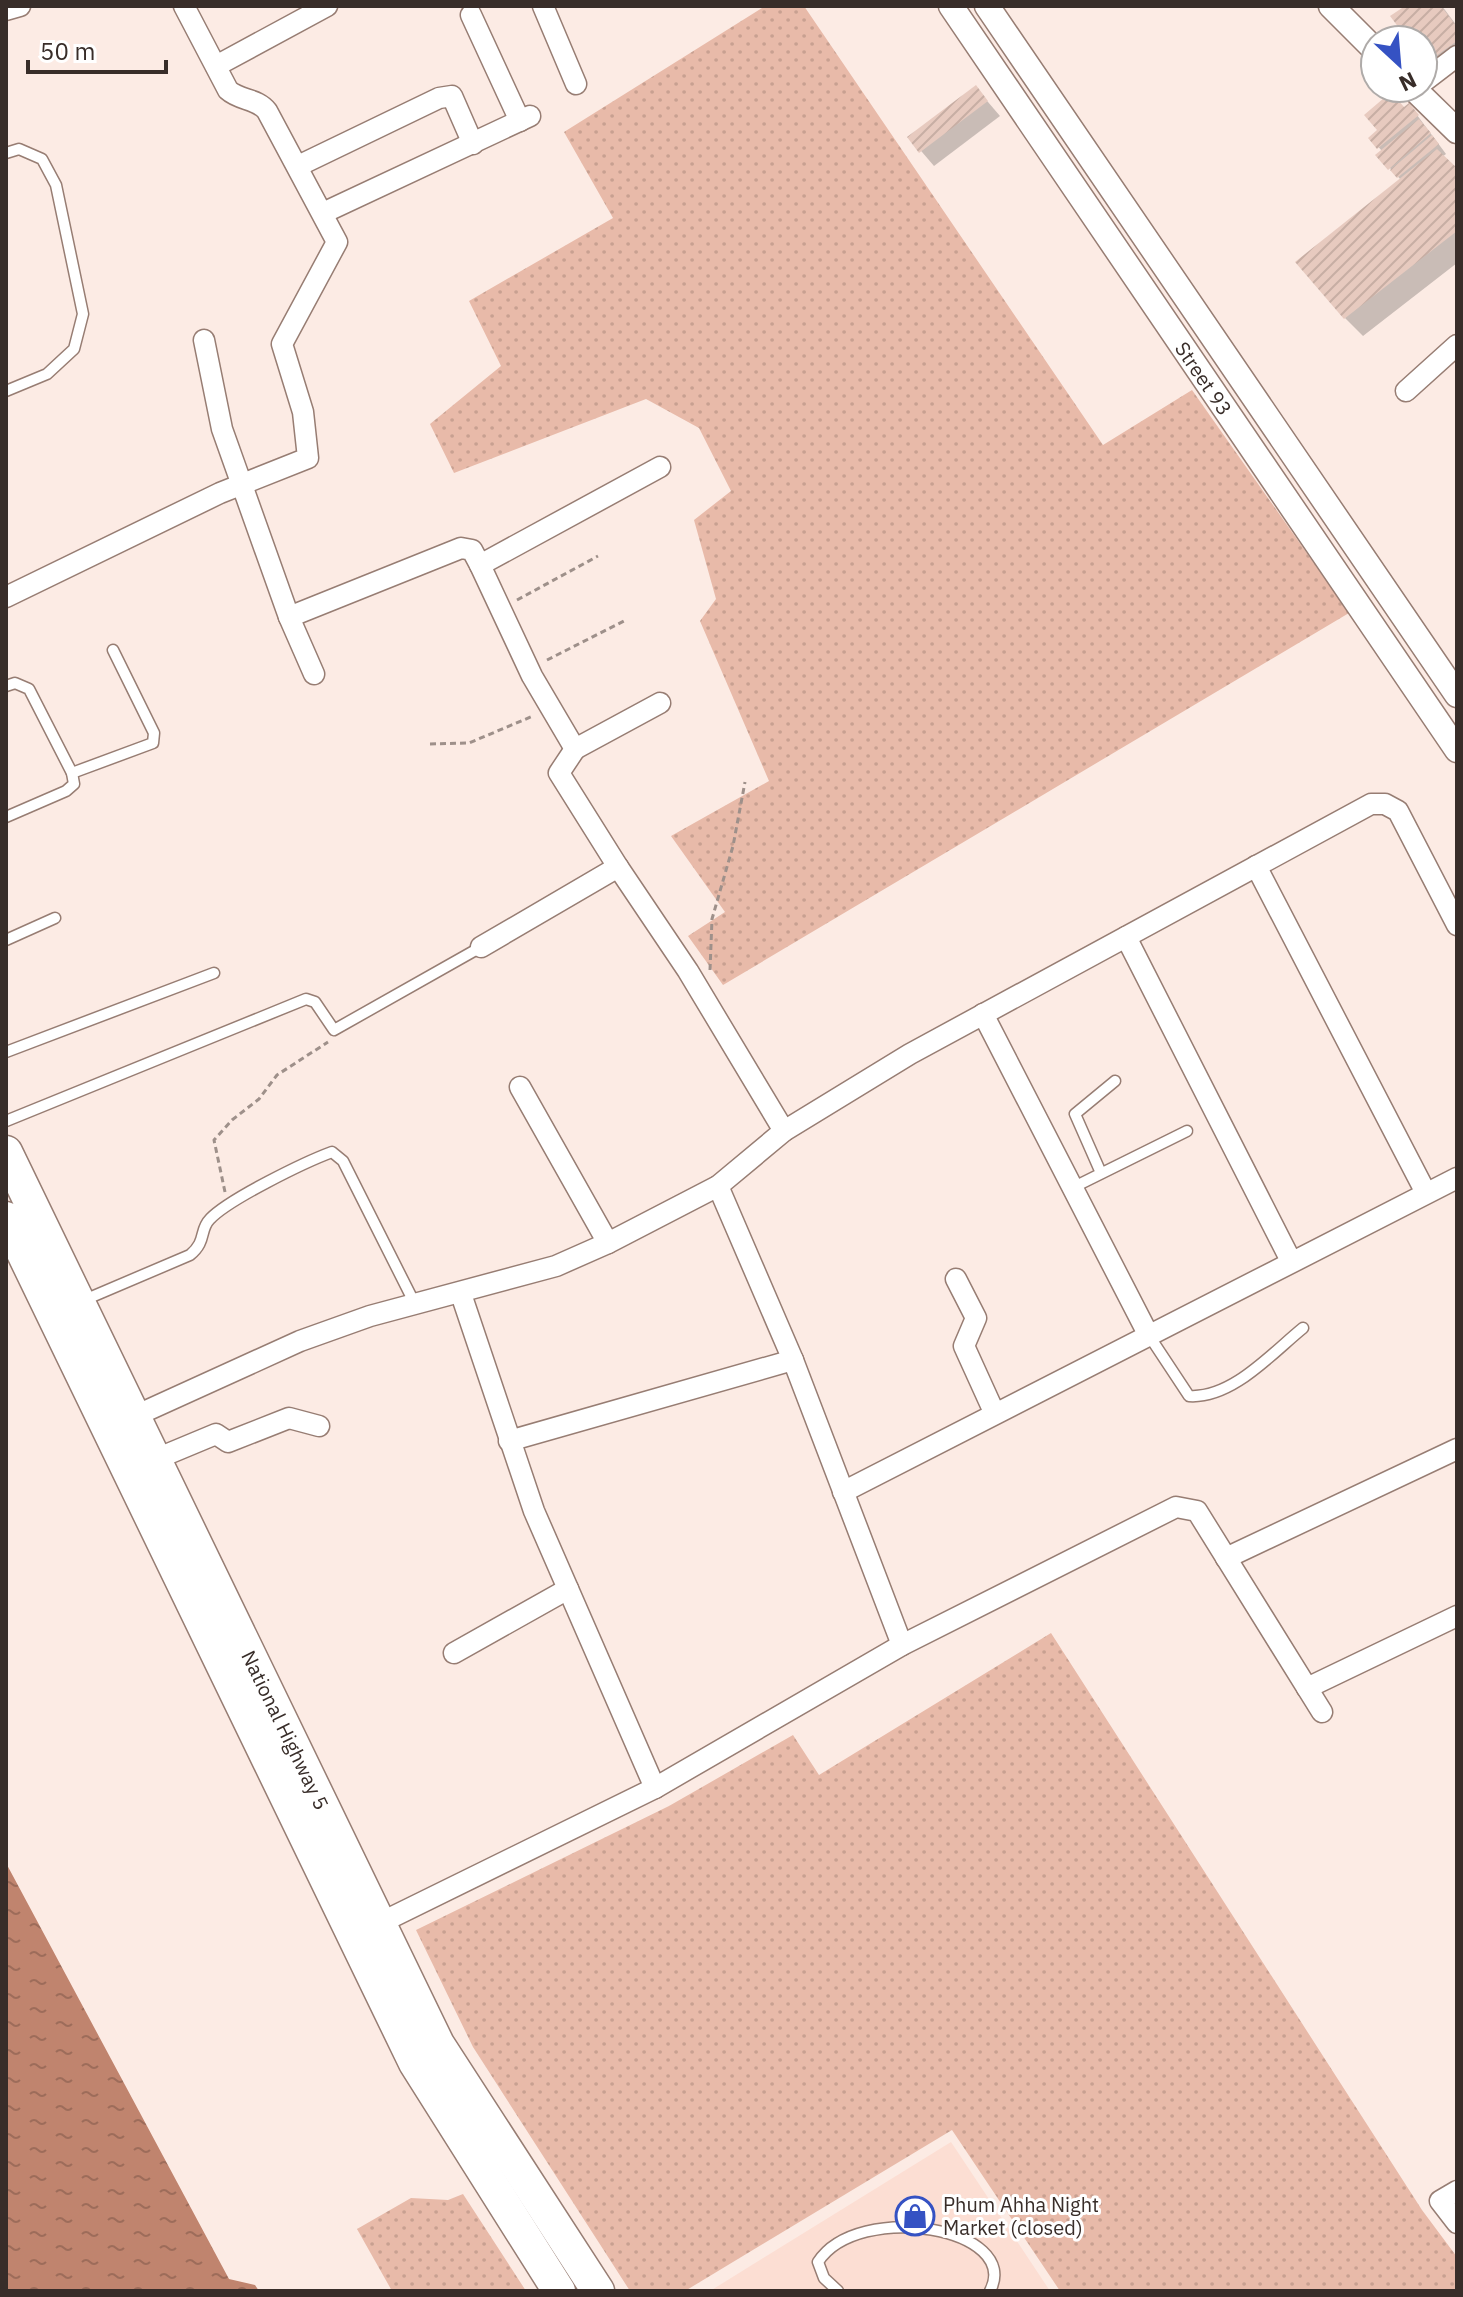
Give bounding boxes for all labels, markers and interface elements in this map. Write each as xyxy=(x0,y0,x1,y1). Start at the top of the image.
scale bar xyxy=(28,24,166,74)
north arrow xyxy=(1359,24,1439,104)
text: 50 m xyxy=(40,35,95,67)
text: N xyxy=(1394,66,1422,99)
street label: Street 93 xyxy=(1169,336,1239,420)
street label: National Highway 5 xyxy=(236,1646,336,1814)
place label: Phum Ahha Night Market (closed) xyxy=(943,2191,1099,2241)
shop icon: Phum Ahha Night Market (closed) xyxy=(894,2195,936,2237)

